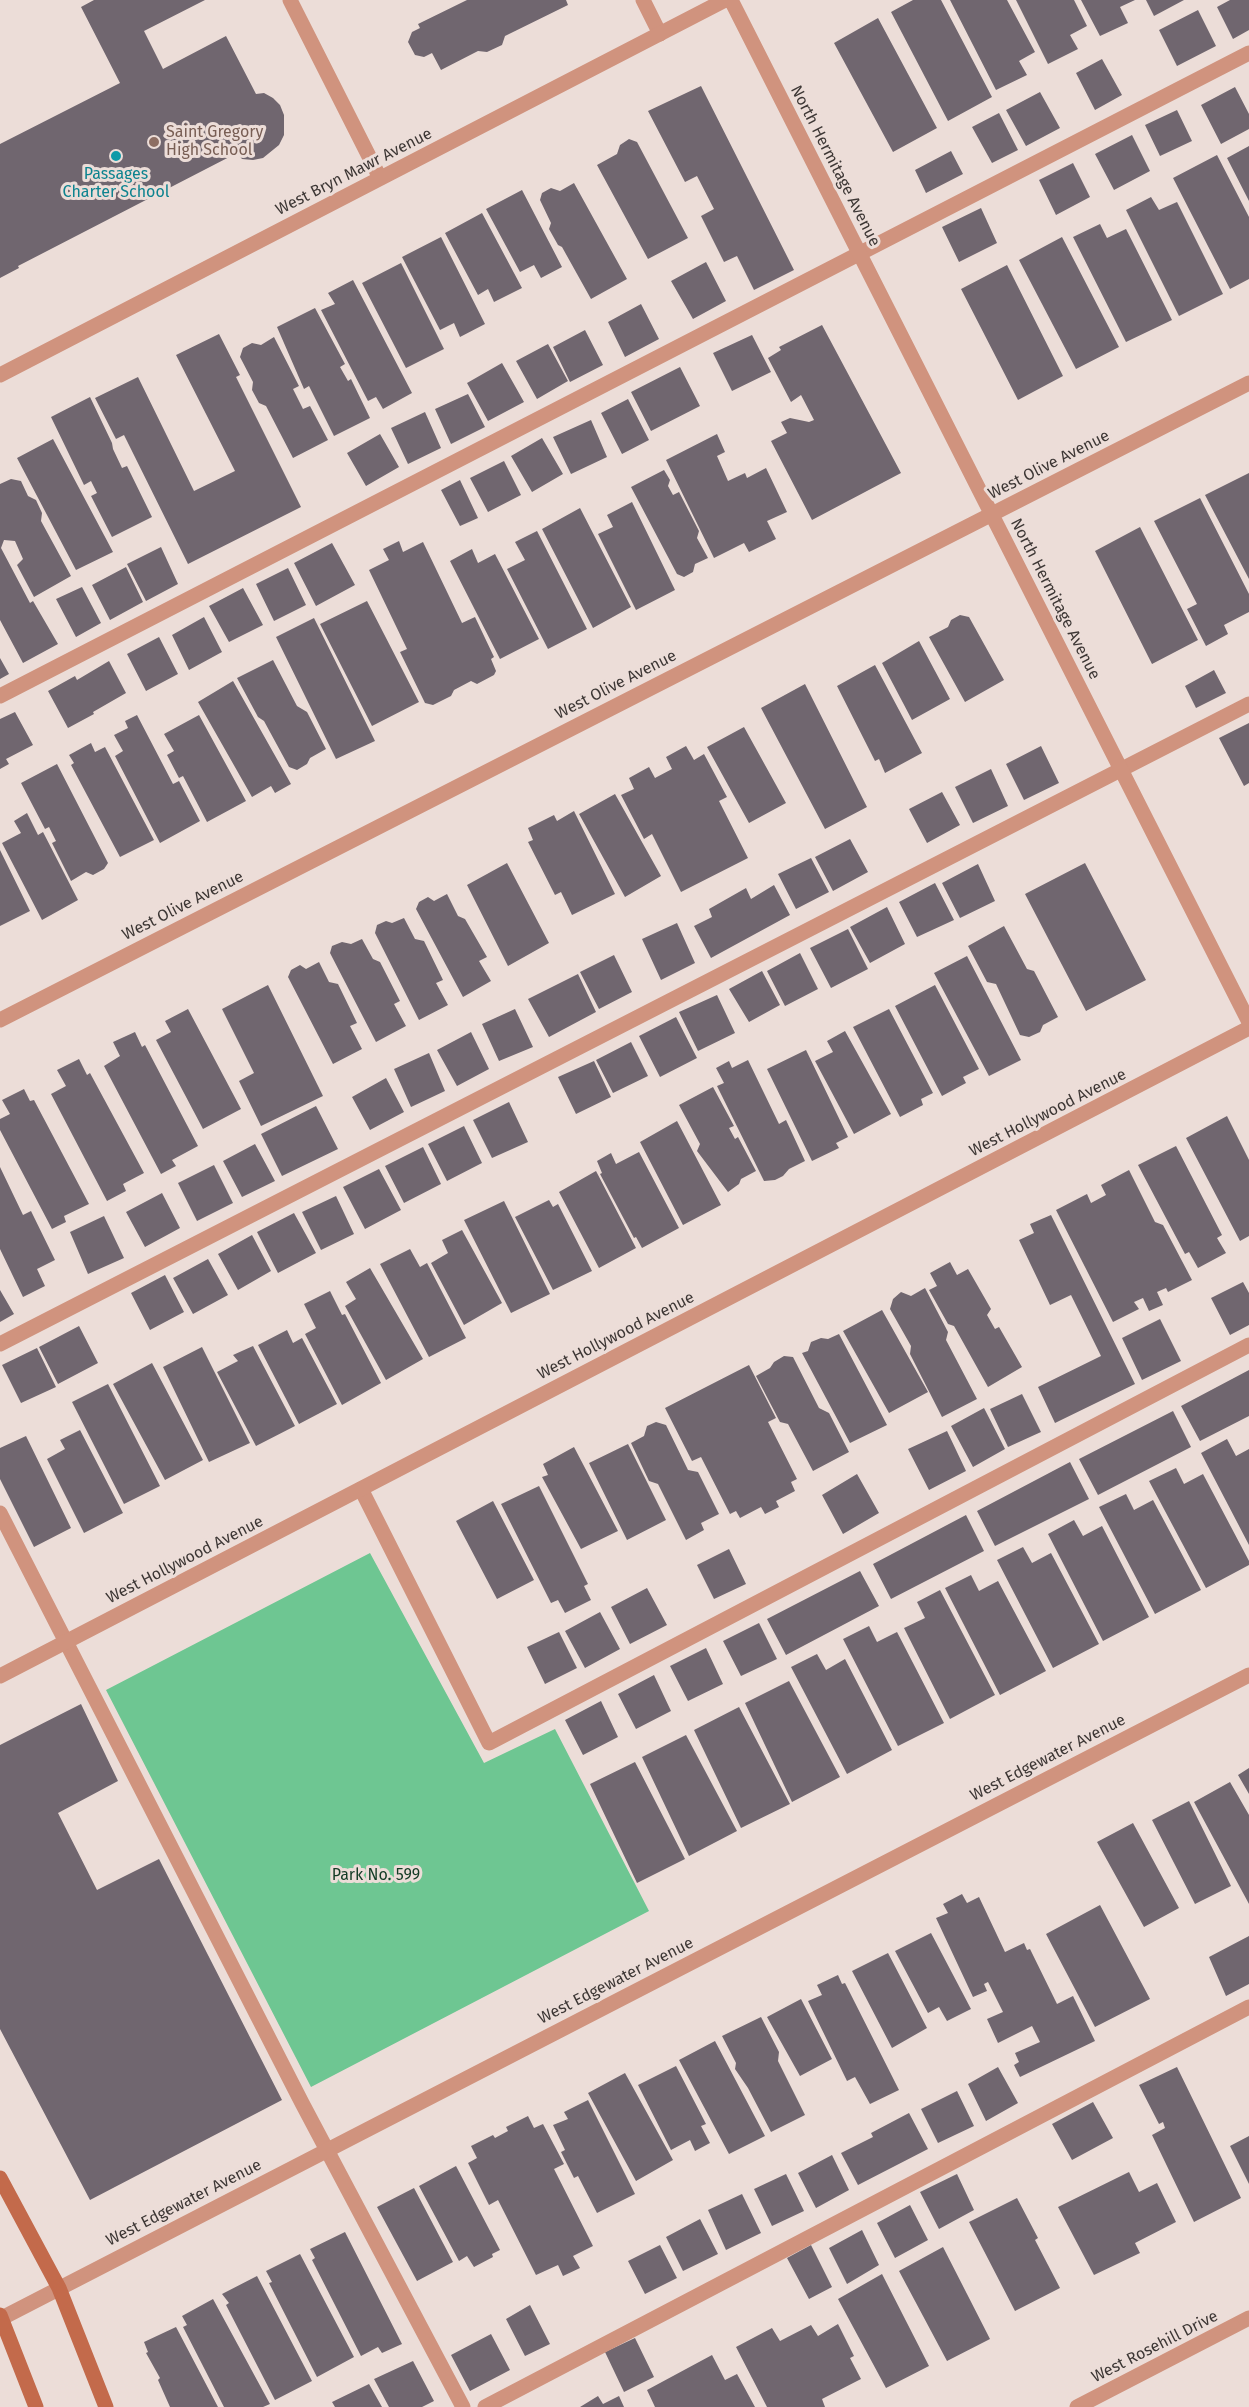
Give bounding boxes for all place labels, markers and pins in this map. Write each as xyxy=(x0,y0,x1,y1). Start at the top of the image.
place label: Saint Gregory High School xyxy=(166,123,263,161)
marker: Saint Gregory High School xyxy=(147,135,161,149)
marker: Passages Charter School xyxy=(109,149,123,163)
place label: Passages Charter School xyxy=(63,165,169,203)

